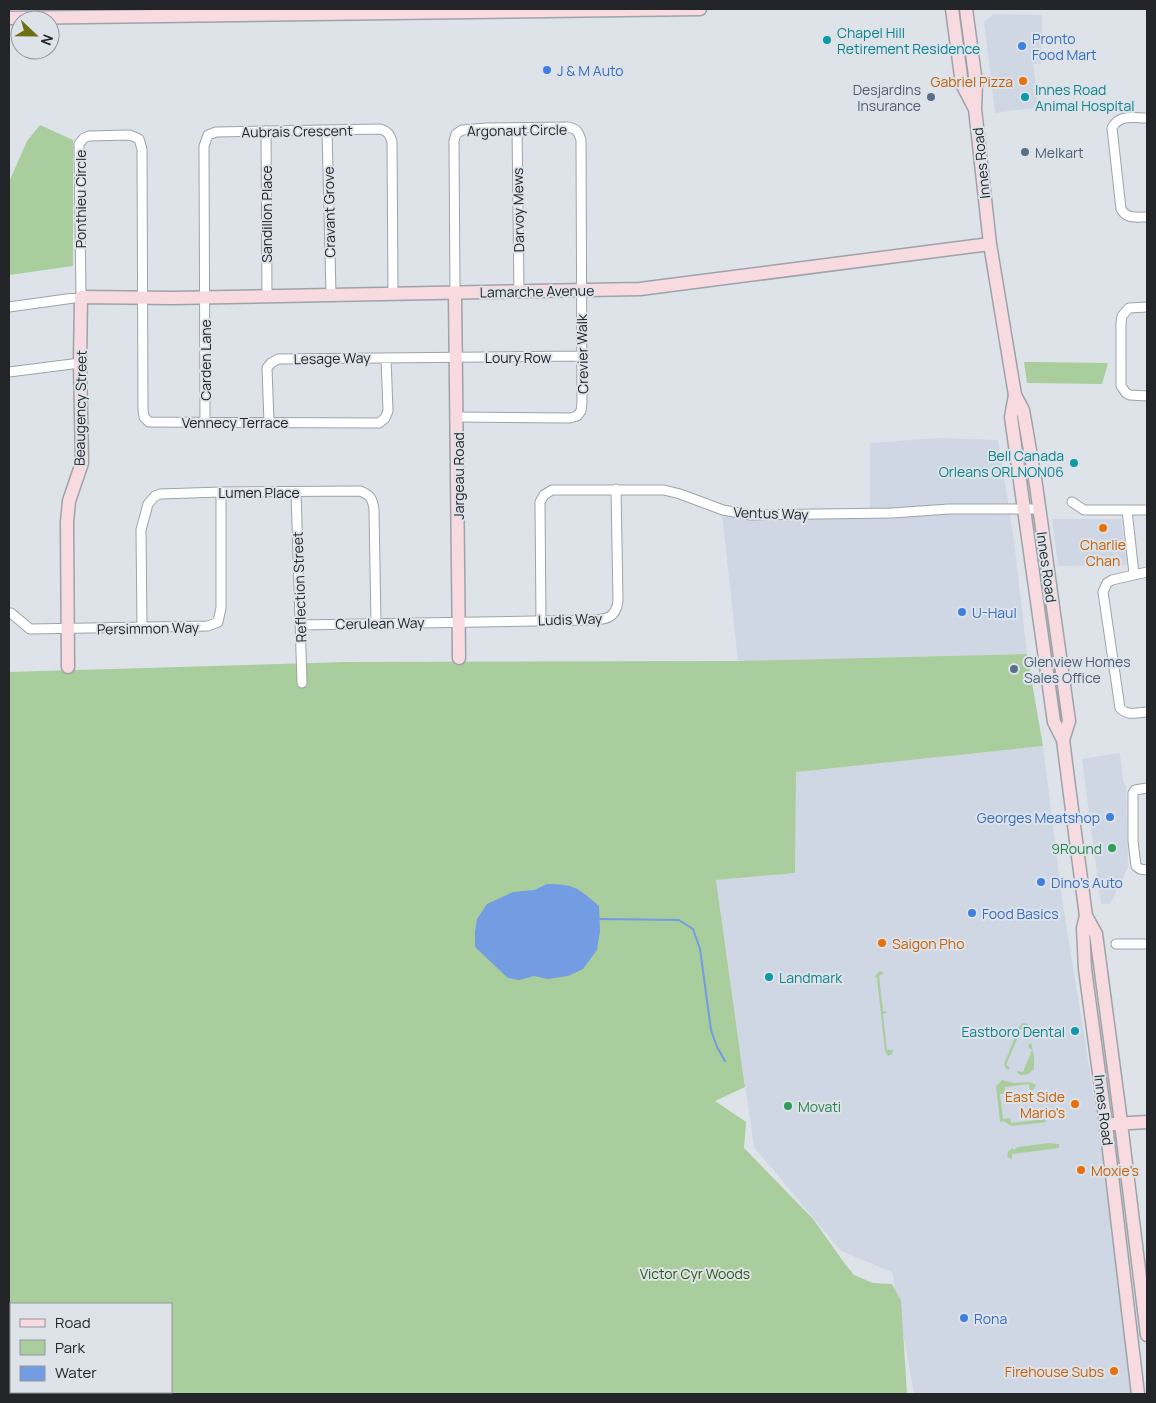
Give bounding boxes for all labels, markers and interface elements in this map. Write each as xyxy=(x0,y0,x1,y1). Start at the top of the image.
north arrow xyxy=(10,10,60,60)
place label: Chapel Hill Retirement Residence xyxy=(837,23,980,58)
place label: Pronto Food Mart xyxy=(1032,29,1097,64)
text: N xyxy=(37,32,58,48)
marker: Chapel Hill Retirement Residence xyxy=(821,34,833,46)
marker: Pronto Food Mart xyxy=(1016,40,1028,52)
place label: J & M Auto xyxy=(557,61,624,80)
marker: J & M Auto xyxy=(541,64,553,76)
place label: Gabriel Pizza xyxy=(931,72,1013,91)
marker: Gabriel Pizza xyxy=(1017,75,1029,87)
place label: Desjardins Insurance xyxy=(853,80,921,115)
place label: Innes Road Animal Hospital xyxy=(1035,80,1135,115)
marker: Desjardins Insurance xyxy=(925,91,937,103)
marker: Innes Road Animal Hospital xyxy=(1019,91,1031,103)
street label: Argonaut Circle xyxy=(467,120,567,140)
street label: Aubrais Crescent xyxy=(241,121,353,141)
street label: Innes Road xyxy=(968,127,994,199)
place label: Melkart xyxy=(1035,143,1084,162)
marker: Melkart xyxy=(1019,146,1031,158)
street label: Ponthieu Circle xyxy=(71,150,90,248)
street label: Sandillon Place xyxy=(257,165,276,263)
street label: Cravant Grove xyxy=(319,166,339,258)
street label: Darvoy Mews xyxy=(508,167,528,253)
street label: Lamarche Avenue xyxy=(480,281,594,301)
street label: Crevier Walk xyxy=(572,313,592,394)
street label: Carden Lane xyxy=(196,319,215,401)
street label: Lesage Way xyxy=(293,348,371,368)
street label: Loury Row xyxy=(485,348,551,367)
street label: Beaugency Street xyxy=(69,349,91,466)
street label: Vennecy Terrace xyxy=(182,413,288,432)
street label: Jargeau Road xyxy=(449,432,468,520)
place label: Bell Canada Orleans ORLNON06 xyxy=(939,446,1064,481)
marker: Bell Canada Orleans ORLNON06 xyxy=(1068,457,1080,469)
street label: Lumen Place xyxy=(218,483,300,502)
street label: Ventus Way xyxy=(733,502,810,524)
marker: Charlie Chan xyxy=(1097,522,1109,534)
street label: Innes Road xyxy=(1033,530,1061,604)
street label: Reflection Street xyxy=(288,531,310,643)
place label: Charlie Chan xyxy=(1080,535,1126,570)
place label: U-Haul xyxy=(972,603,1017,622)
marker: U-Haul xyxy=(956,606,968,618)
street label: Ludis Way xyxy=(537,608,603,630)
street label: Cerulean Way xyxy=(335,613,425,633)
street label: Persimmon Way xyxy=(97,618,200,638)
place label: Glenview Homes Sales Office xyxy=(1024,652,1130,687)
marker: Glenview Homes Sales Office xyxy=(1008,663,1020,675)
place label: Georges Meatshop xyxy=(977,808,1100,827)
marker: Georges Meatshop xyxy=(1104,811,1116,823)
place label: 9Round xyxy=(1051,839,1102,858)
marker: 9Round xyxy=(1106,842,1118,854)
place label: Dino's Auto xyxy=(1051,873,1123,892)
marker: Dino's Auto xyxy=(1035,876,1047,888)
place label: Food Basics xyxy=(982,904,1059,923)
marker: Food Basics xyxy=(966,907,978,919)
place label: Saigon Pho xyxy=(892,934,964,953)
marker: Saigon Pho xyxy=(876,937,888,949)
place label: Landmark xyxy=(779,968,843,987)
marker: Landmark xyxy=(763,971,775,983)
place label: Eastboro Dental xyxy=(961,1022,1065,1041)
marker: Eastboro Dental xyxy=(1069,1025,1081,1037)
street label: Innes Road xyxy=(1090,1073,1118,1147)
place label: East Side Mario's xyxy=(1005,1087,1065,1122)
place label: Movati xyxy=(798,1097,841,1116)
marker: East Side Mario's xyxy=(1069,1098,1081,1110)
marker: Movati xyxy=(782,1100,794,1112)
place label: Moxie's xyxy=(1091,1161,1139,1180)
marker: Moxie's xyxy=(1075,1164,1087,1176)
park label: Victor Cyr Woods xyxy=(640,1264,750,1283)
legend xyxy=(10,1303,172,1393)
place label: Rona xyxy=(974,1309,1007,1328)
text: Road xyxy=(55,1312,91,1333)
marker: Rona xyxy=(958,1312,970,1324)
text: Park xyxy=(55,1337,85,1358)
text: Water xyxy=(55,1362,97,1383)
place label: Firehouse Subs xyxy=(1005,1362,1104,1381)
marker: Firehouse Subs xyxy=(1108,1365,1120,1377)

